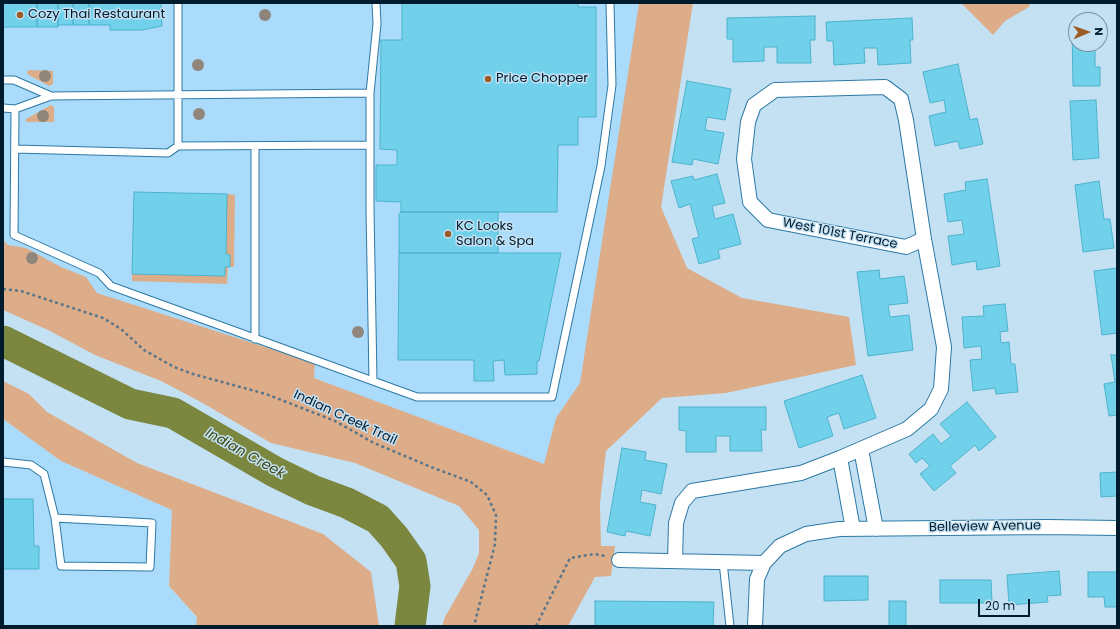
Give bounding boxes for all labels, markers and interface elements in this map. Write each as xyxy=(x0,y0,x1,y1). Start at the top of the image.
place label: Cozy Thai Restaurant xyxy=(28,7,165,23)
marker: Cozy Thai Restaurant xyxy=(15,10,25,20)
north arrow xyxy=(1068,12,1108,52)
text: N xyxy=(1091,27,1107,36)
place label: Price Chopper xyxy=(496,71,588,87)
marker: Price Chopper xyxy=(483,74,493,84)
street label: West 101st Terrace xyxy=(781,215,899,253)
place label: KC Looks Salon & Spa xyxy=(456,219,534,250)
marker: KC Looks Salon & Spa xyxy=(443,229,453,239)
street label: Indian Creek Trail xyxy=(291,387,399,449)
water label: Indian Creek xyxy=(202,425,288,483)
street label: Belleview Avenue xyxy=(929,518,1041,536)
scale bar xyxy=(980,591,1032,617)
text: 20 m xyxy=(985,597,1015,614)

